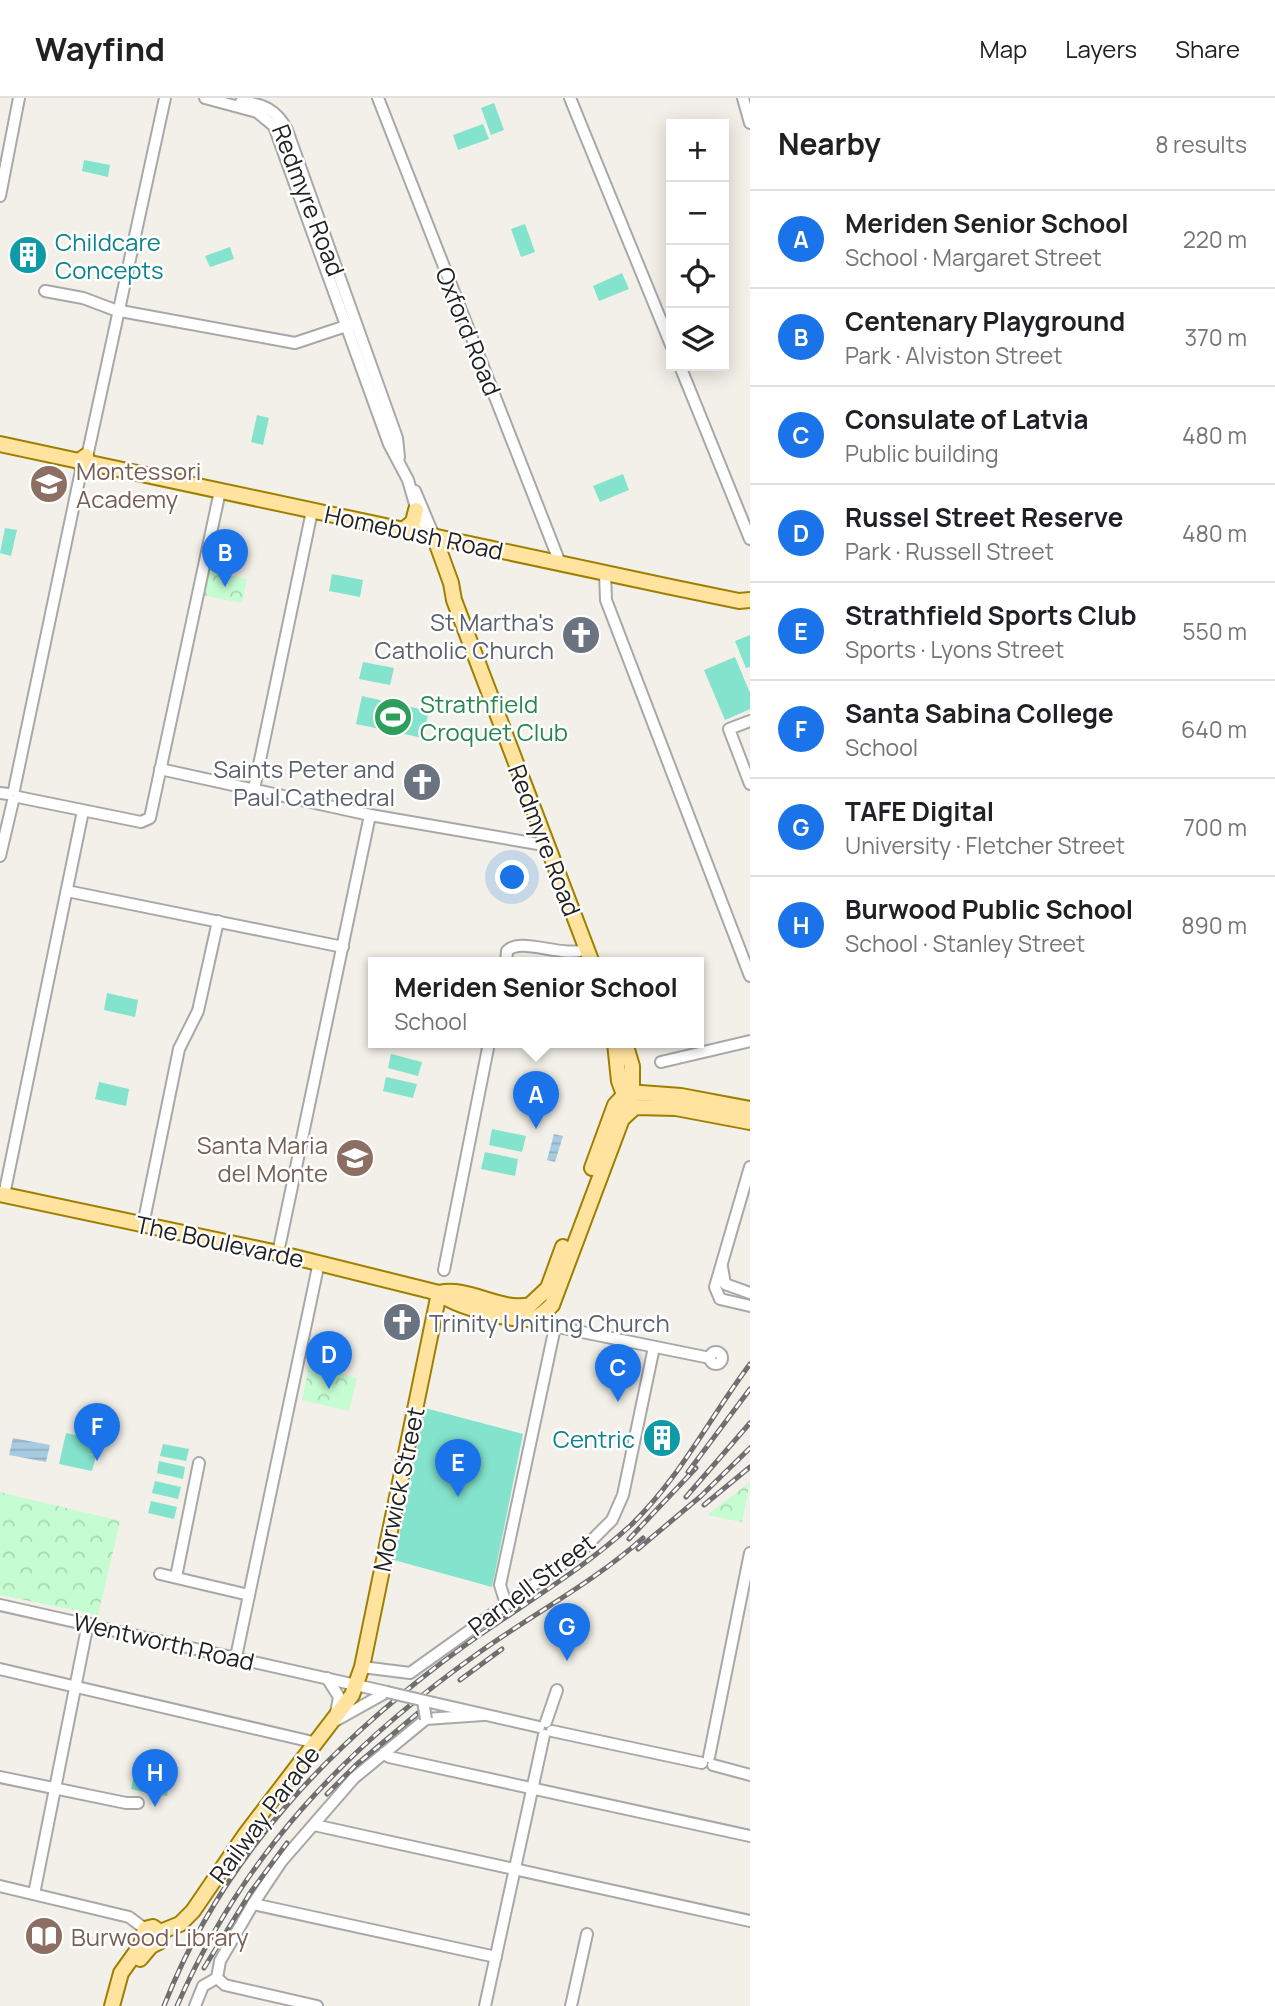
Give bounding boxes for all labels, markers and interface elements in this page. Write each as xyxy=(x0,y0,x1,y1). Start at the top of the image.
text: Wayfind xyxy=(35,26,165,71)
text: Map xyxy=(980,32,1027,65)
text: Layers xyxy=(1065,32,1137,65)
text: Share xyxy=(1175,32,1240,65)
street label: Redmyre Road xyxy=(265,119,353,281)
map controls xyxy=(666,119,729,371)
button: + xyxy=(666,119,729,182)
text: Nearby xyxy=(778,123,881,164)
text: 8 results xyxy=(1155,128,1247,160)
button: − xyxy=(666,182,729,245)
text: Meriden Senior School xyxy=(845,205,1129,241)
text: A xyxy=(793,223,809,255)
text: 220 m xyxy=(1183,223,1247,255)
place label: Childcare Concepts xyxy=(55,225,164,286)
building icon: Childcare Concepts xyxy=(7,234,49,276)
text: School · Margaret Street xyxy=(845,241,1102,273)
button: locate xyxy=(666,245,729,308)
street label: Oxford Road xyxy=(428,262,510,400)
text: Centenary Playground xyxy=(845,303,1125,339)
button: layers xyxy=(666,308,729,371)
text: B xyxy=(794,321,808,353)
text: 370 m xyxy=(1185,321,1247,353)
text: Park · Alviston Street xyxy=(845,339,1062,371)
text: Consulate of Latvia xyxy=(845,401,1088,437)
text: C xyxy=(793,419,810,451)
text: 480 m xyxy=(1182,419,1247,451)
text: Public building xyxy=(845,437,999,469)
place label: Montessori Academy xyxy=(76,454,201,515)
school or university icon: Montessori Academy xyxy=(28,463,70,505)
street label: Homebush Road xyxy=(322,497,506,567)
text: Russel Street Reserve xyxy=(845,499,1123,535)
text: D xyxy=(793,517,809,549)
text: 480 m xyxy=(1182,517,1247,549)
pin: B xyxy=(202,529,248,587)
text: Park · Russell Street xyxy=(845,535,1054,567)
text: Strathfield Sports Club xyxy=(845,597,1136,633)
place label: St Martha's Catholic Church xyxy=(375,605,554,666)
church icon: St Martha's Catholic Church xyxy=(560,614,602,656)
text: E xyxy=(794,615,808,647)
text: 550 m xyxy=(1182,615,1247,647)
text: Sports · Lyons Street xyxy=(845,633,1064,665)
place label: Strathfield Croquet Club xyxy=(420,687,568,748)
text: Santa Sabina College xyxy=(845,695,1114,731)
sports icon: Strathfield Croquet Club xyxy=(372,696,414,738)
text: F xyxy=(795,713,807,745)
text: 640 m xyxy=(1181,713,1247,745)
text: School xyxy=(845,731,918,763)
place label: Saints Peter and Paul Cathedral xyxy=(213,752,395,813)
street label: Redmyre Road xyxy=(501,759,589,921)
church icon: Saints Peter and Paul Cathedral xyxy=(401,761,443,803)
text: TAFE Digital xyxy=(845,793,994,829)
text: G xyxy=(793,811,809,843)
text: 700 m xyxy=(1183,811,1247,843)
text: University · Fletcher Street xyxy=(845,829,1125,861)
your location xyxy=(495,860,529,894)
text: Burwood Public School xyxy=(845,891,1133,927)
text: H xyxy=(793,909,809,941)
text: 890 m xyxy=(1181,909,1247,941)
text: School · Stanley Street xyxy=(845,927,1085,959)
popup xyxy=(368,957,704,1048)
text: Meriden Senior School xyxy=(394,969,678,1005)
text: School xyxy=(394,1005,467,1037)
pin: A xyxy=(513,1071,559,1129)
place label: Santa Maria del Monte xyxy=(197,1128,328,1189)
school or university icon: Santa Maria del Monte xyxy=(334,1137,376,1179)
street label: The Boulevarde xyxy=(133,1207,307,1275)
church icon: Trinity Uniting Church xyxy=(381,1301,423,1343)
place label: Trinity Uniting Church xyxy=(429,1306,670,1339)
pin: D xyxy=(306,1331,352,1389)
pin: C xyxy=(595,1344,641,1402)
pin: F xyxy=(74,1403,120,1461)
street label: Morwick Street xyxy=(364,1404,432,1574)
building icon: Centric xyxy=(641,1417,683,1459)
place label: Centric xyxy=(553,1422,635,1455)
pin: E xyxy=(435,1439,481,1497)
street label: Parnell Street xyxy=(461,1525,601,1643)
pin: G xyxy=(544,1603,590,1661)
street label: Wentworth Road xyxy=(70,1604,258,1678)
street label: Railway Parade xyxy=(201,1738,327,1890)
pin: H xyxy=(132,1749,178,1807)
library icon: Burwood Library xyxy=(23,1915,65,1957)
place label: Burwood Library xyxy=(71,1920,249,1953)

